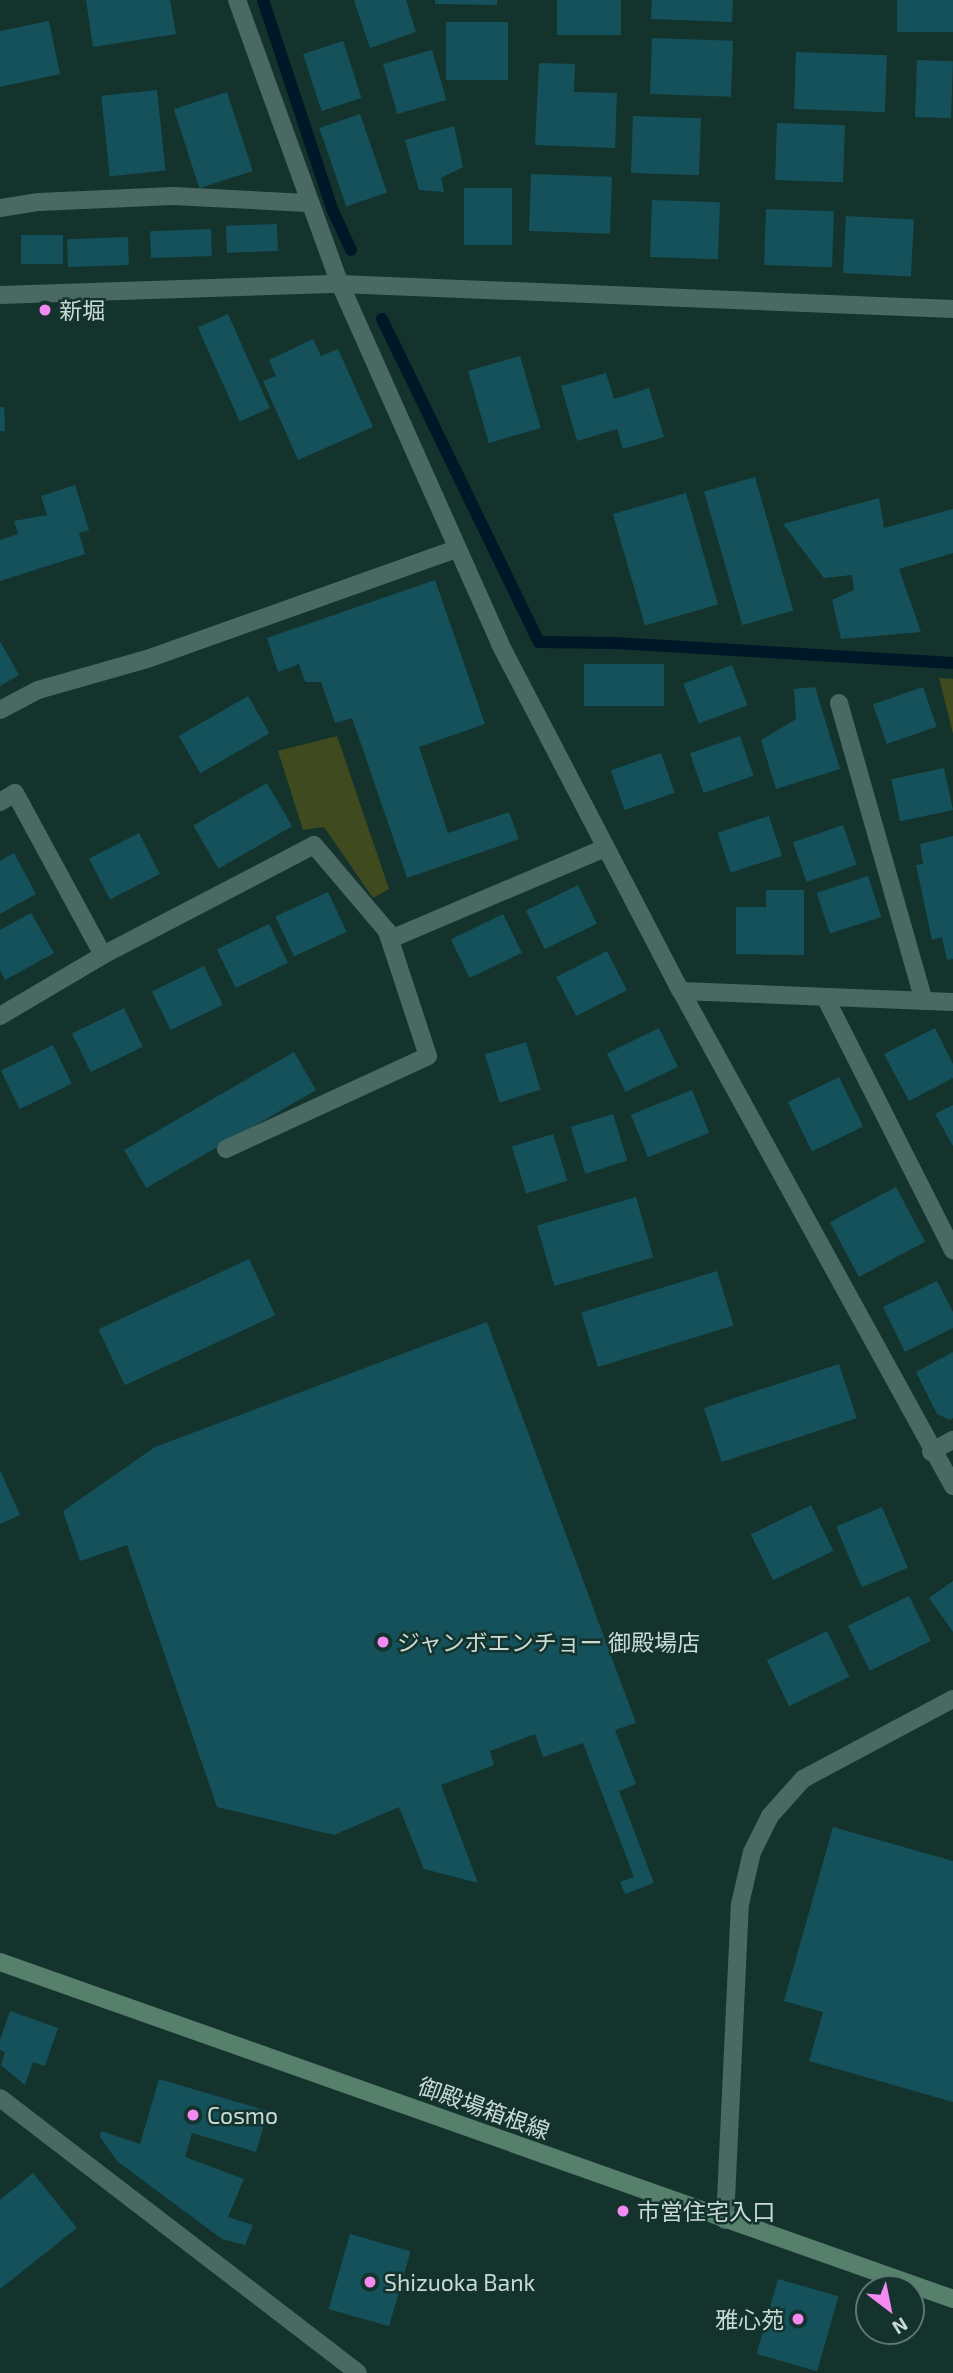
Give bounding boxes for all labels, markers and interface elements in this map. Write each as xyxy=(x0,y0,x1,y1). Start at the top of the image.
place label: 新堀 xyxy=(59,296,105,324)
marker: 新堀 xyxy=(37,302,53,318)
place label: ジャンボエンチョー 御殿場店 xyxy=(397,1628,701,1656)
marker: ジャンボエンチョー 御殿場店 xyxy=(375,1634,391,1650)
street label: 御殿場箱根線 xyxy=(414,2071,554,2145)
place label: Cosmo xyxy=(207,2101,278,2129)
marker: Cosmo xyxy=(185,2107,201,2123)
place label: 市営住宅入口 xyxy=(637,2197,775,2225)
marker: 市営住宅入口 xyxy=(615,2203,631,2219)
place label: Shizuoka Bank xyxy=(384,2268,535,2296)
marker: Shizuoka Bank xyxy=(362,2274,378,2290)
north arrow xyxy=(855,2275,925,2345)
place label: 雅心苑 xyxy=(715,2305,784,2333)
marker: 雅心苑 xyxy=(790,2311,806,2327)
text: N xyxy=(888,2313,912,2340)

